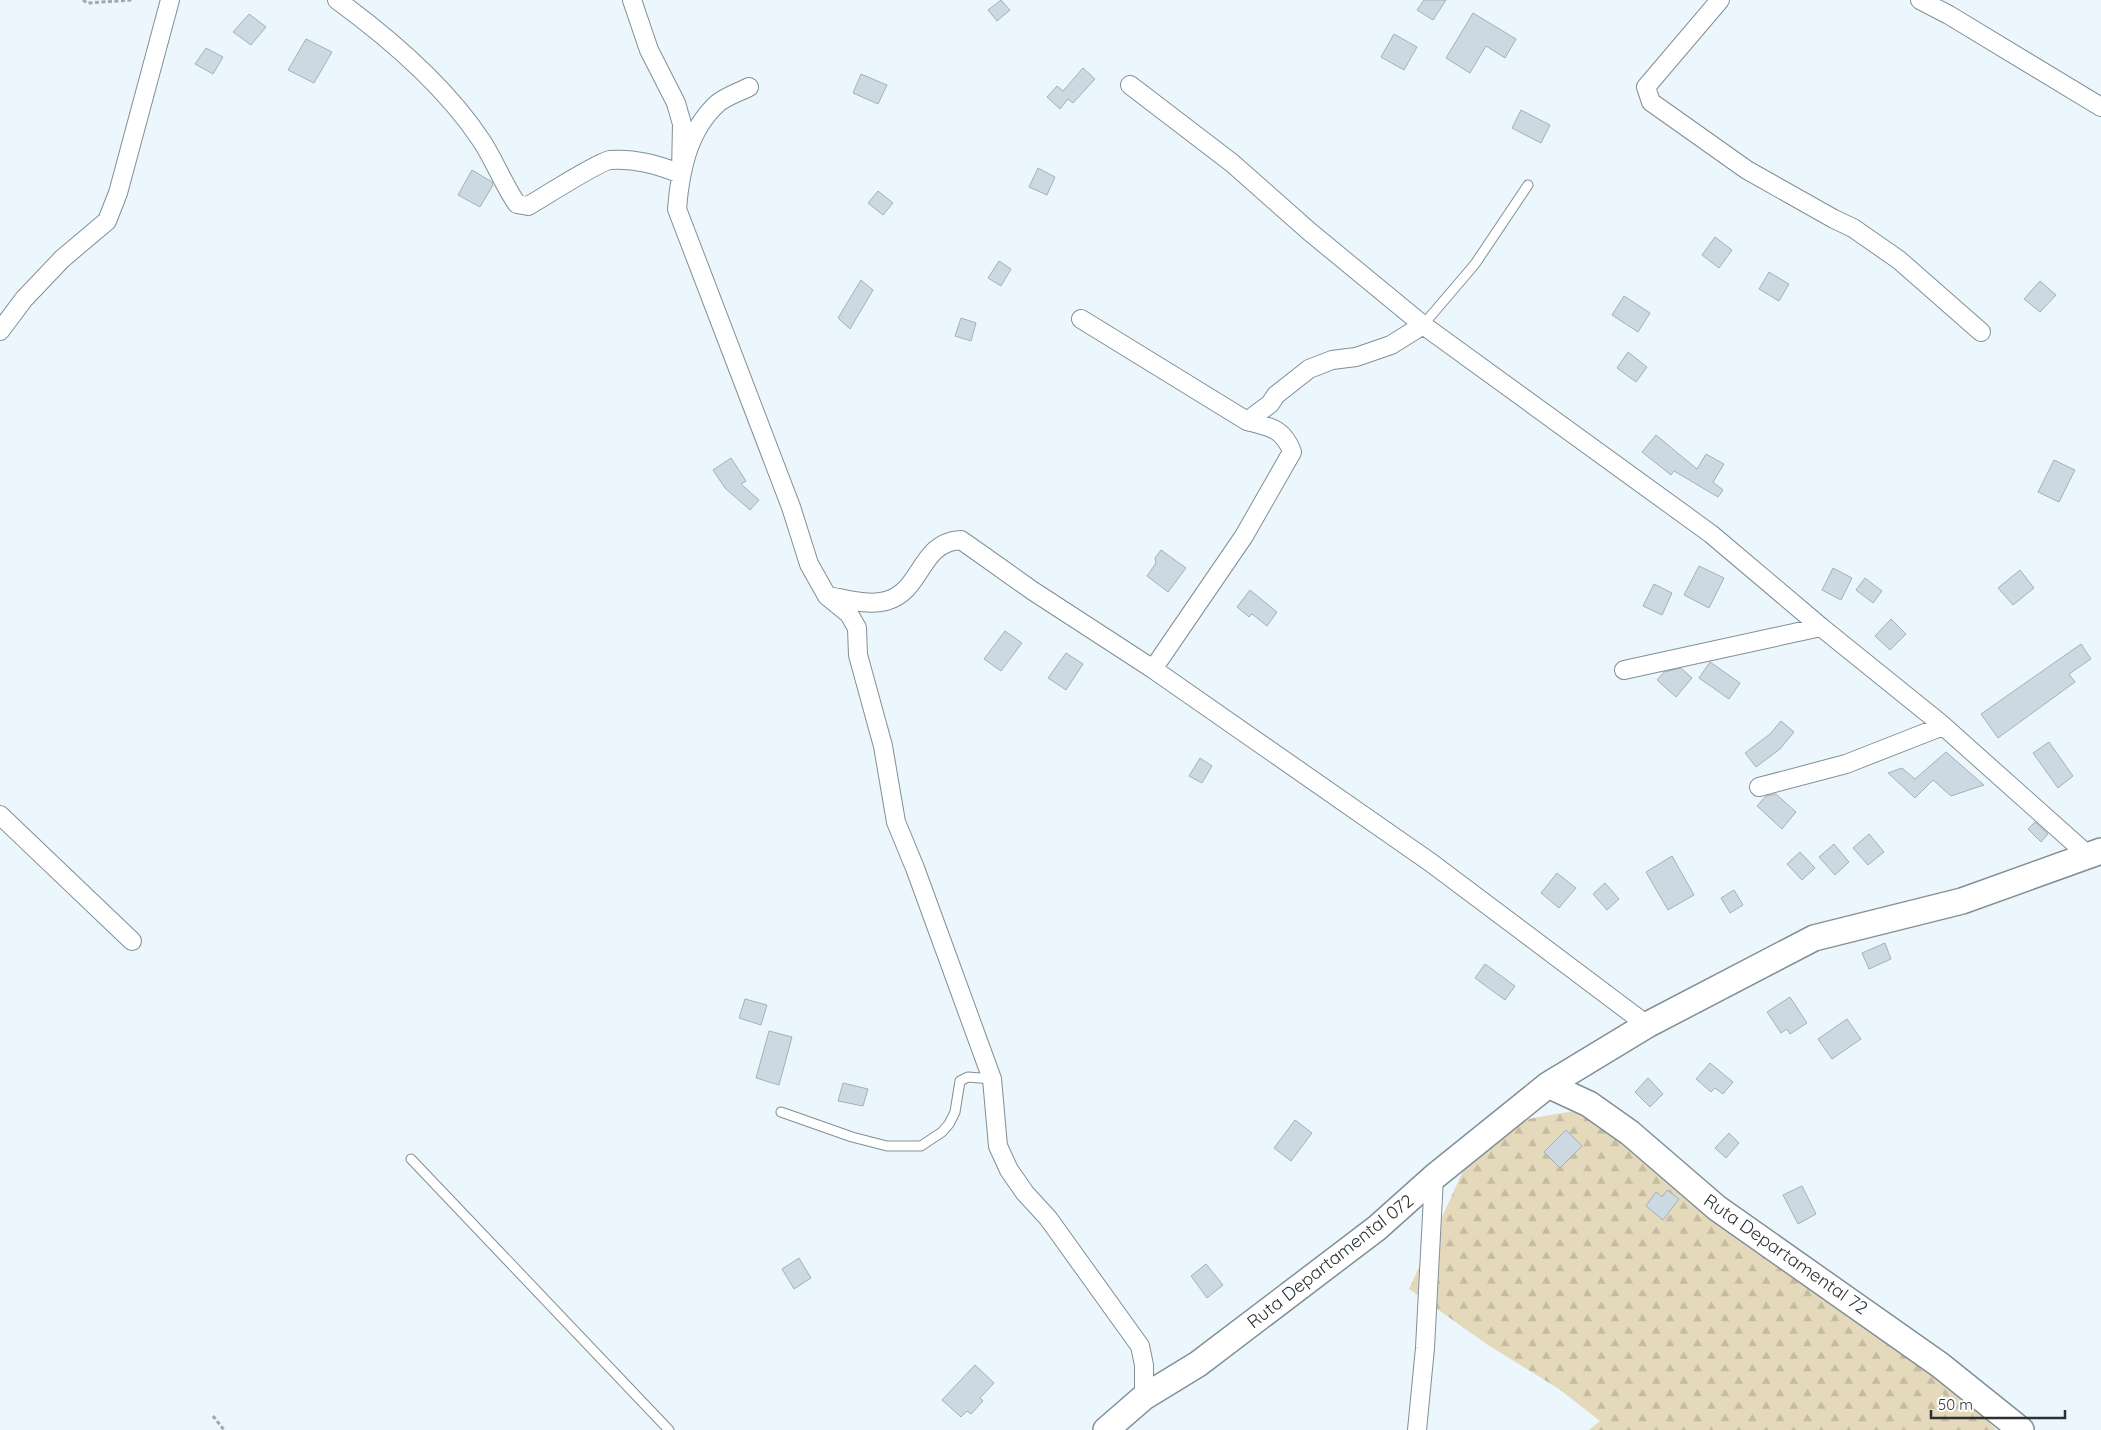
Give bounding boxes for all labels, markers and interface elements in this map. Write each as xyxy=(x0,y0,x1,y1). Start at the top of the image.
street label: Ruta Departamental 072 xyxy=(1242,1189,1418,1333)
street label: Ruta Departamental 72 xyxy=(1699,1189,1873,1319)
scale bar xyxy=(1931,1388,2065,1420)
text: 50 m xyxy=(1938,1395,1973,1414)

